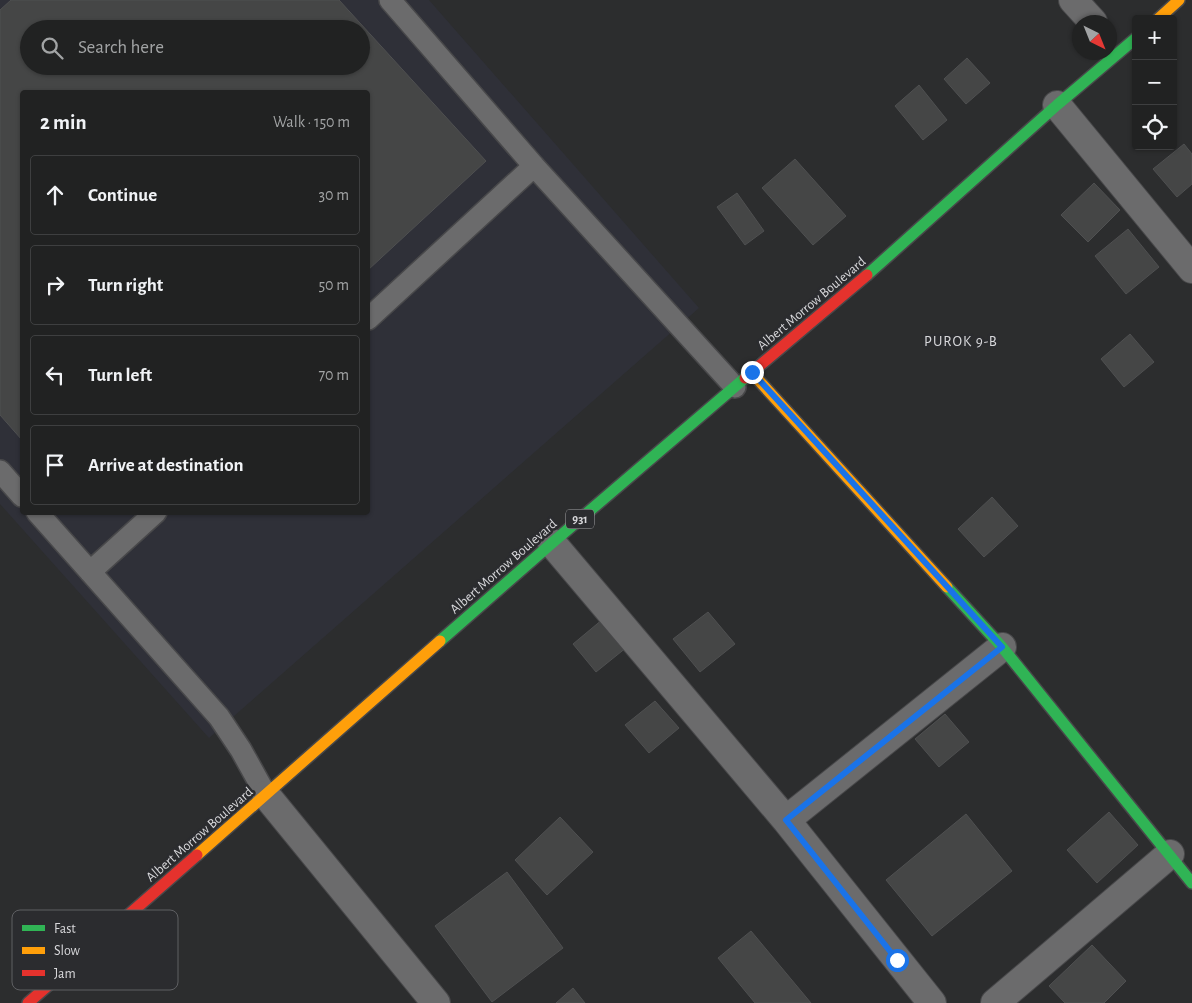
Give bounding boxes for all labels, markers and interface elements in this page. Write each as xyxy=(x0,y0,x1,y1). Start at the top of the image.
north arrow xyxy=(1072,15,1117,60)
map controls xyxy=(1132,15,1177,150)
button: + xyxy=(1132,15,1177,60)
search box xyxy=(20,20,370,75)
icon: search xyxy=(38,34,66,62)
text: Search here xyxy=(78,38,164,57)
button: − xyxy=(1132,60,1177,105)
button: locate xyxy=(1132,105,1177,150)
text: 2 min xyxy=(40,112,87,133)
text: Walk · 150 m xyxy=(273,114,350,130)
icon: ahead xyxy=(41,181,69,209)
text: Continue xyxy=(88,186,157,205)
text: 30 m xyxy=(319,187,349,203)
street label: Albert Morrow Boulevard xyxy=(755,255,868,353)
icon: right xyxy=(41,271,69,299)
text: Turn right xyxy=(88,276,163,295)
text: 50 m xyxy=(318,277,349,293)
district label: PUROK 9-B xyxy=(924,334,998,349)
icon: left xyxy=(41,361,69,389)
route end xyxy=(741,361,764,384)
text: Turn left xyxy=(88,366,152,385)
text: 70 m xyxy=(318,367,349,383)
icon: arrive xyxy=(41,451,69,479)
text: Arrive at destination xyxy=(88,456,244,475)
road number: 931 xyxy=(566,509,594,528)
street label: Albert Morrow Boulevard xyxy=(448,517,560,617)
street label: Albert Morrow Boulevard xyxy=(144,785,256,885)
legend xyxy=(12,910,178,990)
text: Fast xyxy=(54,922,76,936)
text: Slow xyxy=(54,944,81,958)
route start xyxy=(886,949,909,972)
text: Jam xyxy=(54,967,76,981)

